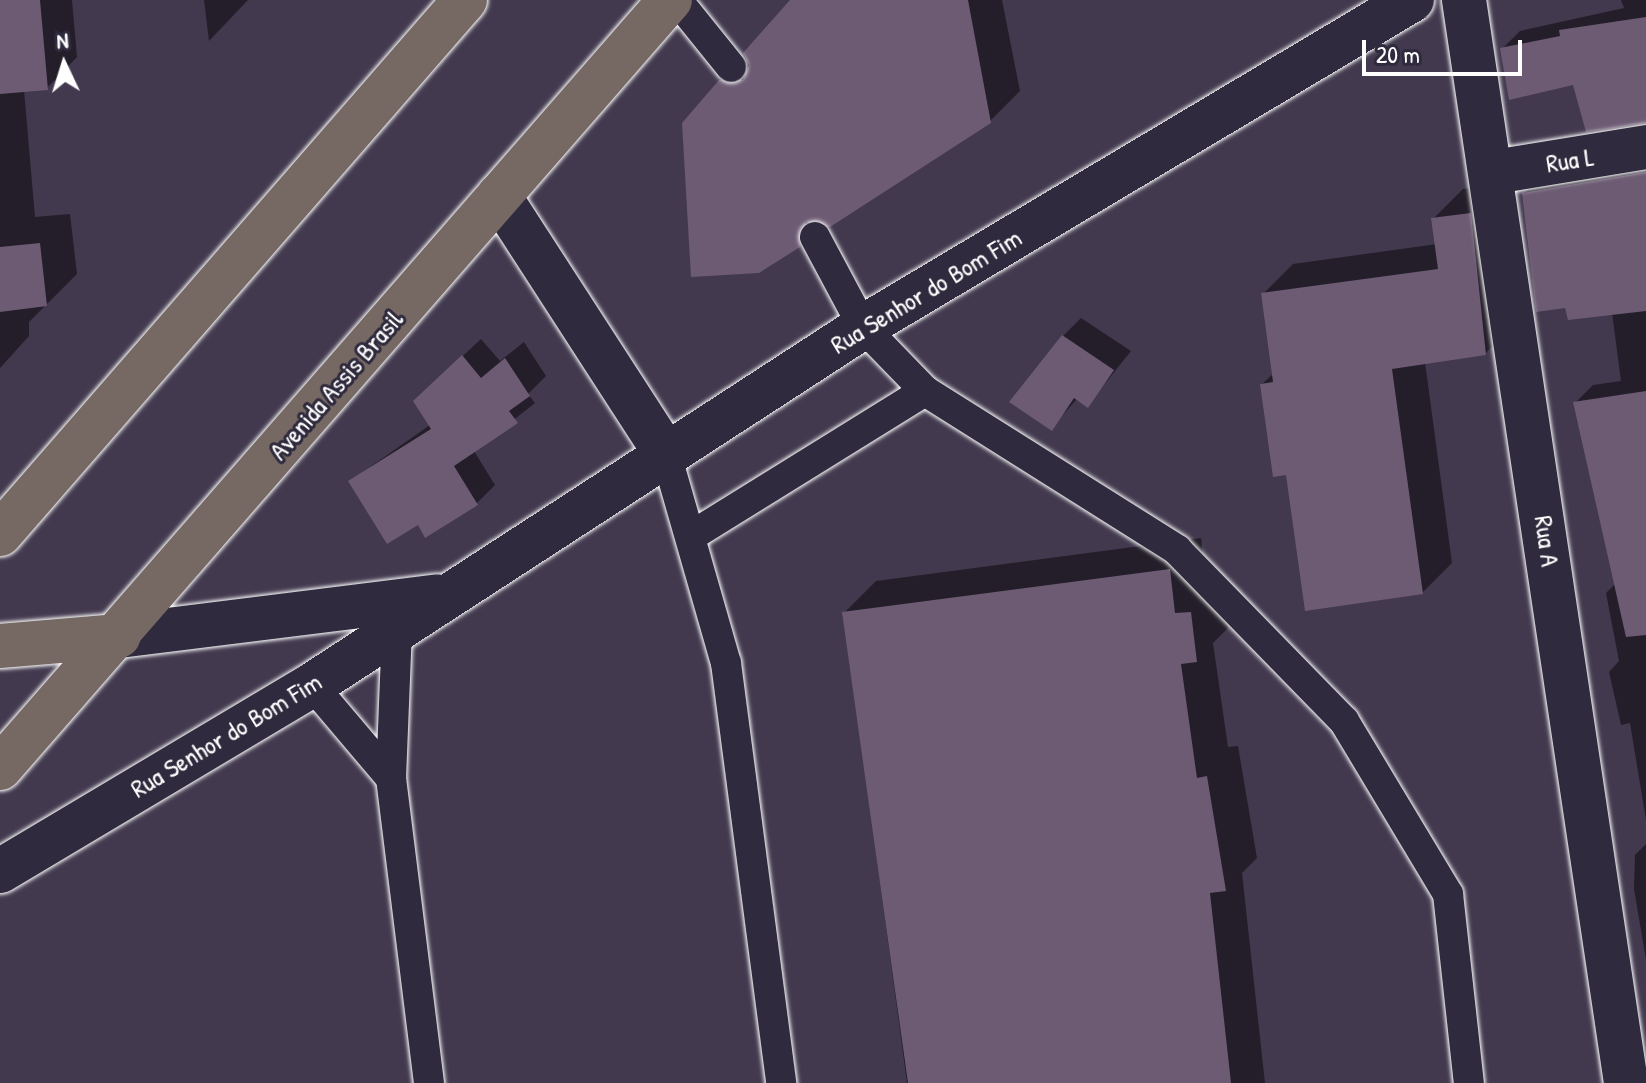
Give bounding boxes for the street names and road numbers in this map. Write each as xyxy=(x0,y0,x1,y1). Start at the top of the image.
street label: Rua L xyxy=(1544,141,1596,179)
street label: Rua Senhor do Bom Fim xyxy=(825,222,1027,360)
street label: Avenida Assis Brasil xyxy=(263,304,409,466)
street label: Rua A xyxy=(1528,514,1566,568)
street label: Rua Senhor do Bom Fim xyxy=(125,666,327,804)

